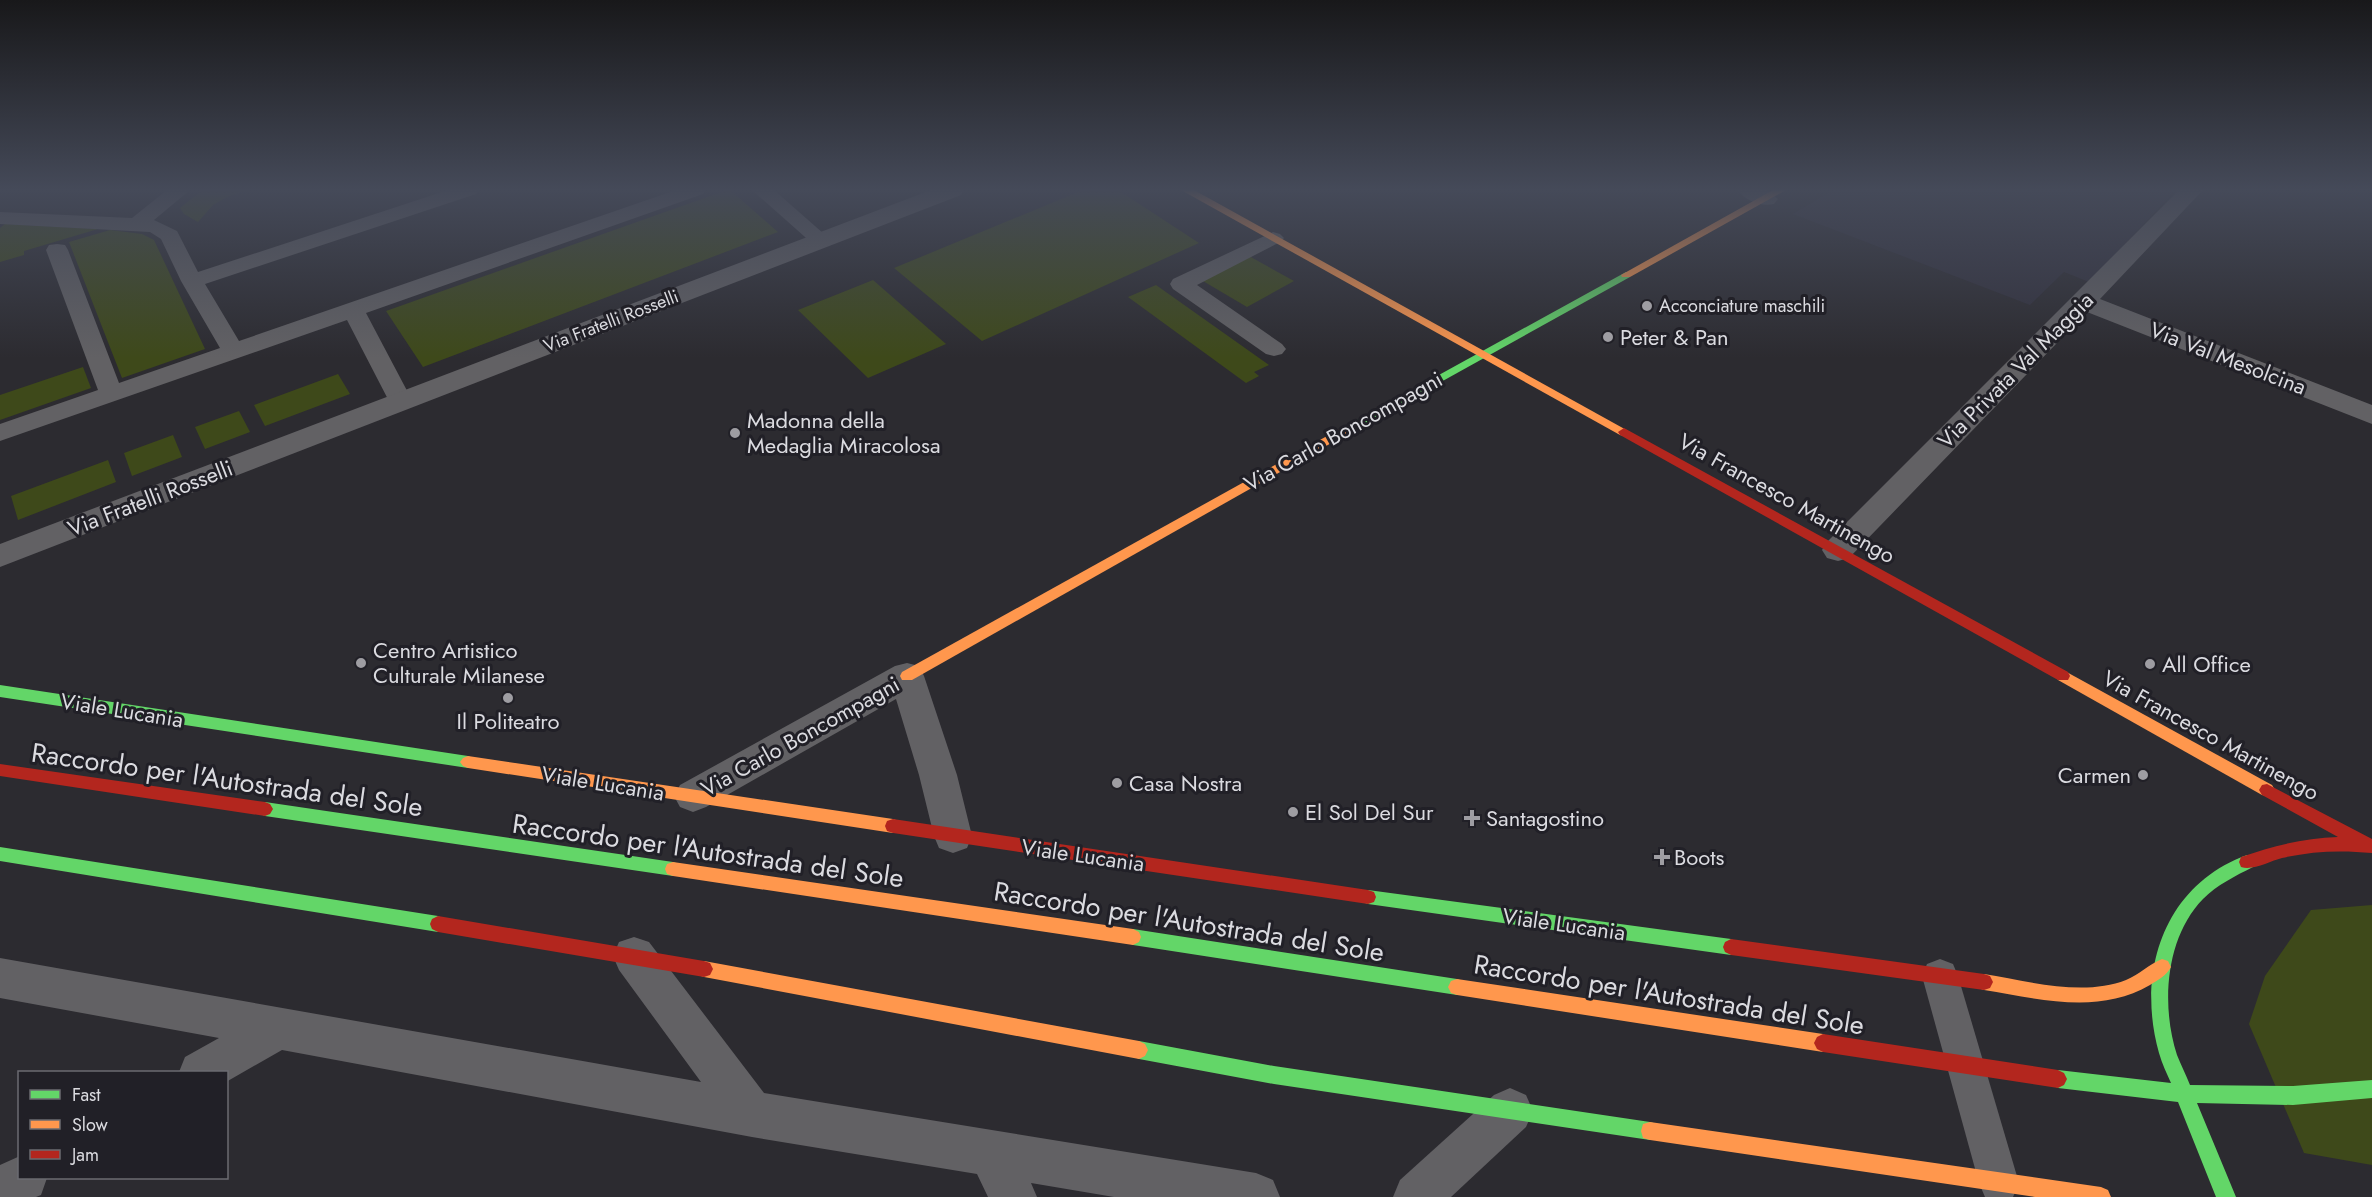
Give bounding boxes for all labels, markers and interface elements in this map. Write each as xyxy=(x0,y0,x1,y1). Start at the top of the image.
street label: Via Fratelli Rosselli xyxy=(540,283,682,359)
street label: Via Privata Val Maggia xyxy=(1930,285,2100,455)
place label: Acconciature maschili xyxy=(1659,293,1825,319)
marker: Acconciature maschili xyxy=(1640,299,1654,313)
street label: Via Val Mesolcina xyxy=(2145,313,2311,403)
place label: Peter & Pan xyxy=(1620,321,1728,353)
marker: Peter & Pan xyxy=(1601,330,1615,344)
street label: Via Carlo Boncompagni xyxy=(1238,363,1448,499)
place label: Madonna della Medaglia Miracolosa xyxy=(747,404,941,461)
street label: Via Francesco Martinengo xyxy=(1673,425,1901,571)
marker: Madonna della Medaglia Miracolosa xyxy=(728,426,742,440)
street label: Via Fratelli Rosselli xyxy=(63,452,237,544)
place label: Centro Artistico Culturale Milanese xyxy=(373,634,545,691)
place label: All Office xyxy=(2162,648,2251,680)
marker: Centro Artistico Culturale Milanese xyxy=(354,656,368,670)
marker: All Office xyxy=(2143,657,2157,671)
street label: Via Francesco Martinengo xyxy=(2097,662,2325,808)
street label: Via Carlo Boncompagni xyxy=(695,668,905,804)
street label: Viale Lucania xyxy=(58,685,186,735)
marker: Il Politeatro xyxy=(501,691,515,705)
place label: Il Politeatro xyxy=(457,705,559,737)
street label: Raccordo per l'Autostrada del Sole xyxy=(29,733,425,826)
street label: Viale Lucania xyxy=(539,758,667,808)
place label: Carmen xyxy=(2058,759,2131,791)
place label: Casa Nostra xyxy=(1129,767,1242,799)
marker: Carmen xyxy=(2136,768,2150,782)
marker: Casa Nostra xyxy=(1110,776,1124,790)
place label: El Sol Del Sur xyxy=(1305,796,1434,828)
place label: Santagostino xyxy=(1486,802,1604,834)
street label: Raccordo per l'Autostrada del Sole xyxy=(510,804,906,897)
marker: El Sol Del Sur xyxy=(1286,805,1300,819)
marker: Santagostino xyxy=(1463,809,1481,827)
street label: Viale Lucania xyxy=(1019,831,1147,879)
place label: Boots xyxy=(1674,841,1725,873)
marker: Boots xyxy=(1655,850,1669,864)
street label: Raccordo per l'Autostrada del Sole xyxy=(991,871,1387,972)
street label: Viale Lucania xyxy=(1500,900,1628,948)
street label: Raccordo per l'Autostrada del Sole xyxy=(1471,944,1867,1045)
legend xyxy=(18,1071,228,1179)
text: Fast xyxy=(72,1082,101,1108)
text: Slow xyxy=(72,1112,109,1138)
text: Jam xyxy=(70,1142,99,1168)

